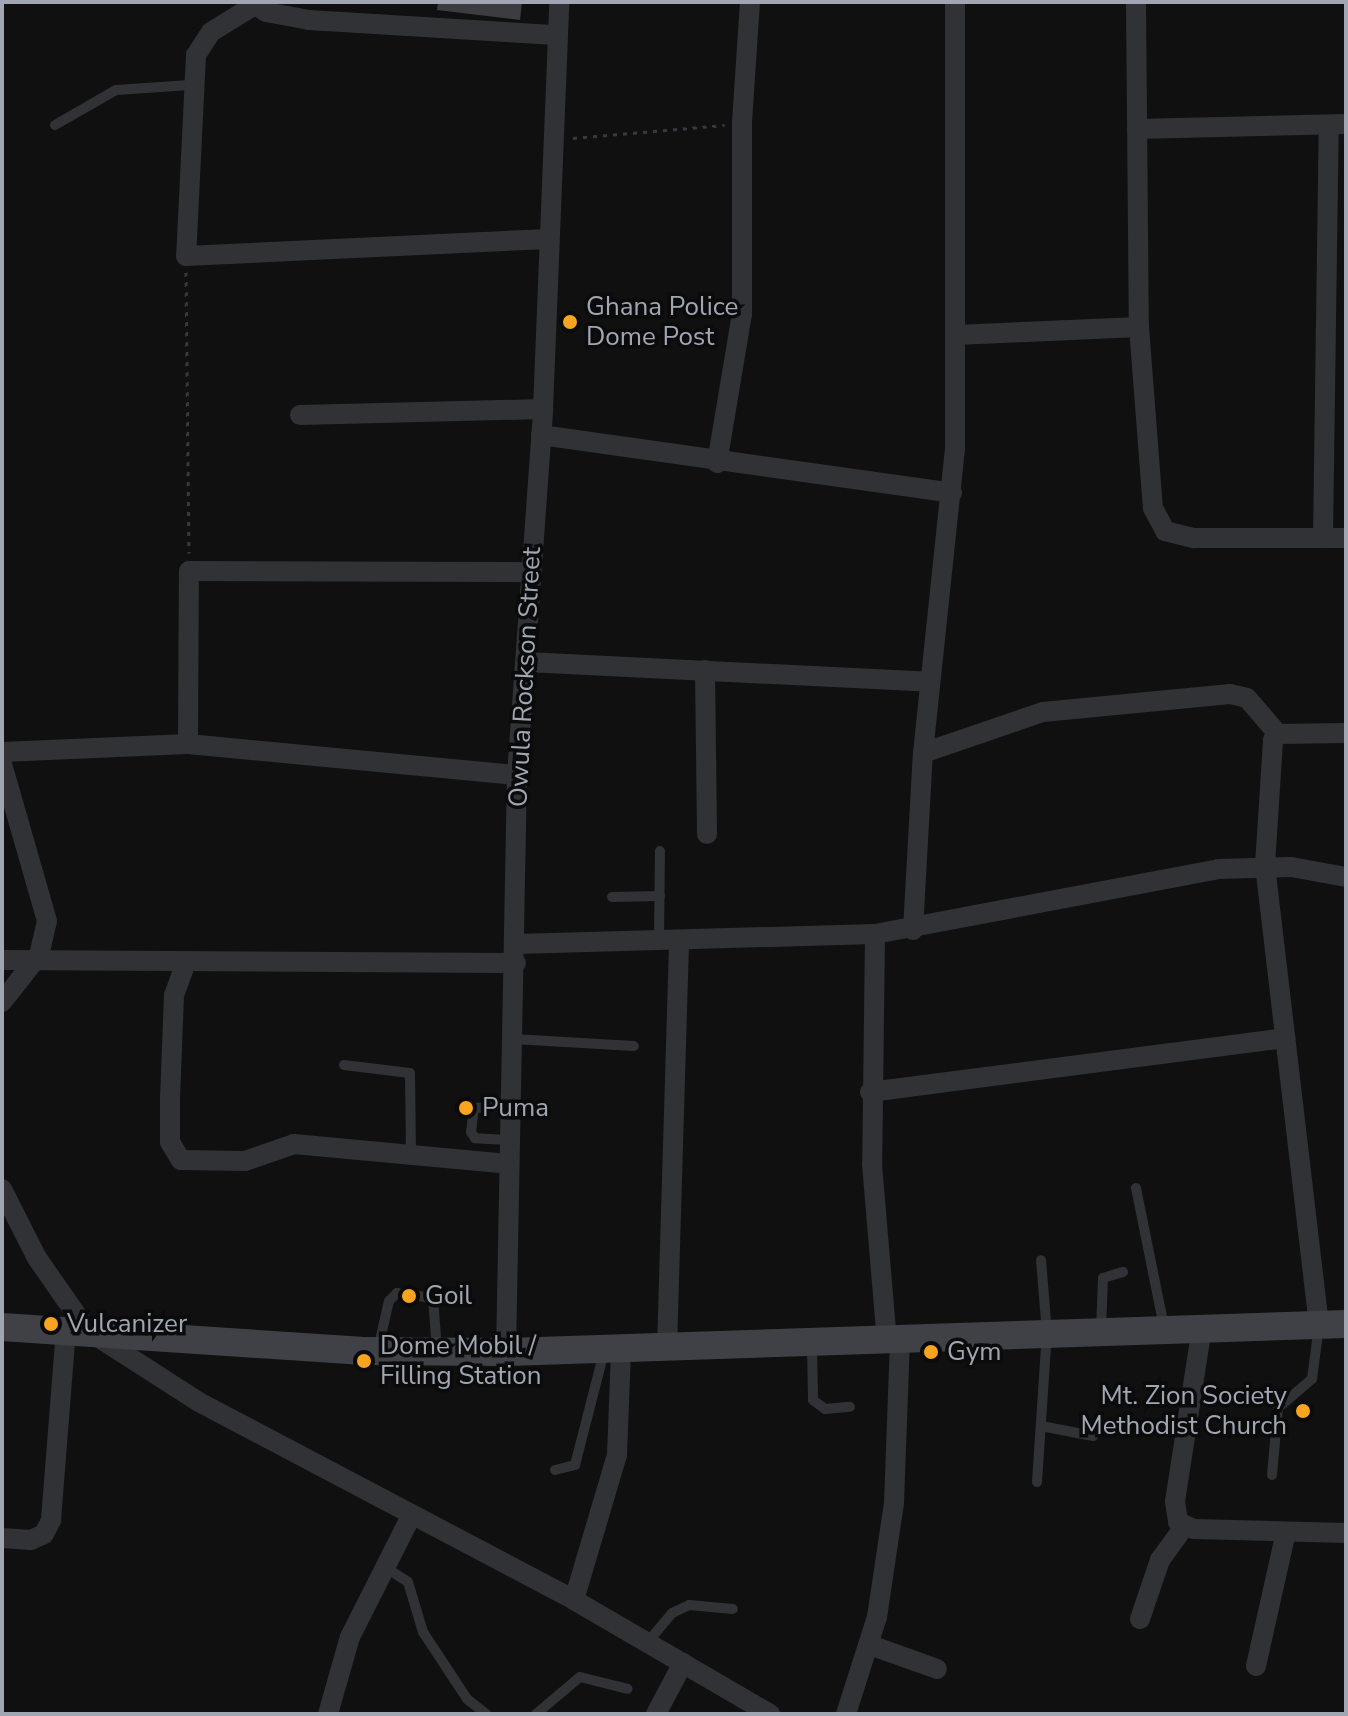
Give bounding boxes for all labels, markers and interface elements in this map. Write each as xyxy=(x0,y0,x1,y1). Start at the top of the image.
place label: Ghana Police Dome Post xyxy=(586,291,738,352)
marker: Ghana Police Dome Post xyxy=(561,313,579,331)
street label: Owula Rockson Street xyxy=(503,546,547,808)
place label: Puma xyxy=(482,1092,549,1124)
marker: Puma xyxy=(457,1099,475,1117)
place label: Goil xyxy=(425,1280,472,1312)
marker: Goil xyxy=(400,1287,418,1305)
place label: Vulcanizer xyxy=(67,1308,187,1340)
marker: Vulcanizer xyxy=(42,1315,60,1333)
place label: Dome Mobil / Filling Station xyxy=(380,1330,542,1392)
place label: Gym xyxy=(947,1336,1001,1368)
marker: Gym xyxy=(922,1343,940,1361)
marker: Dome Mobil / Filling Station xyxy=(355,1352,373,1370)
place label: Mt. Zion Society Methodist Church xyxy=(1080,1380,1287,1442)
marker: Mt. Zion Society Methodist Church xyxy=(1294,1402,1312,1420)

